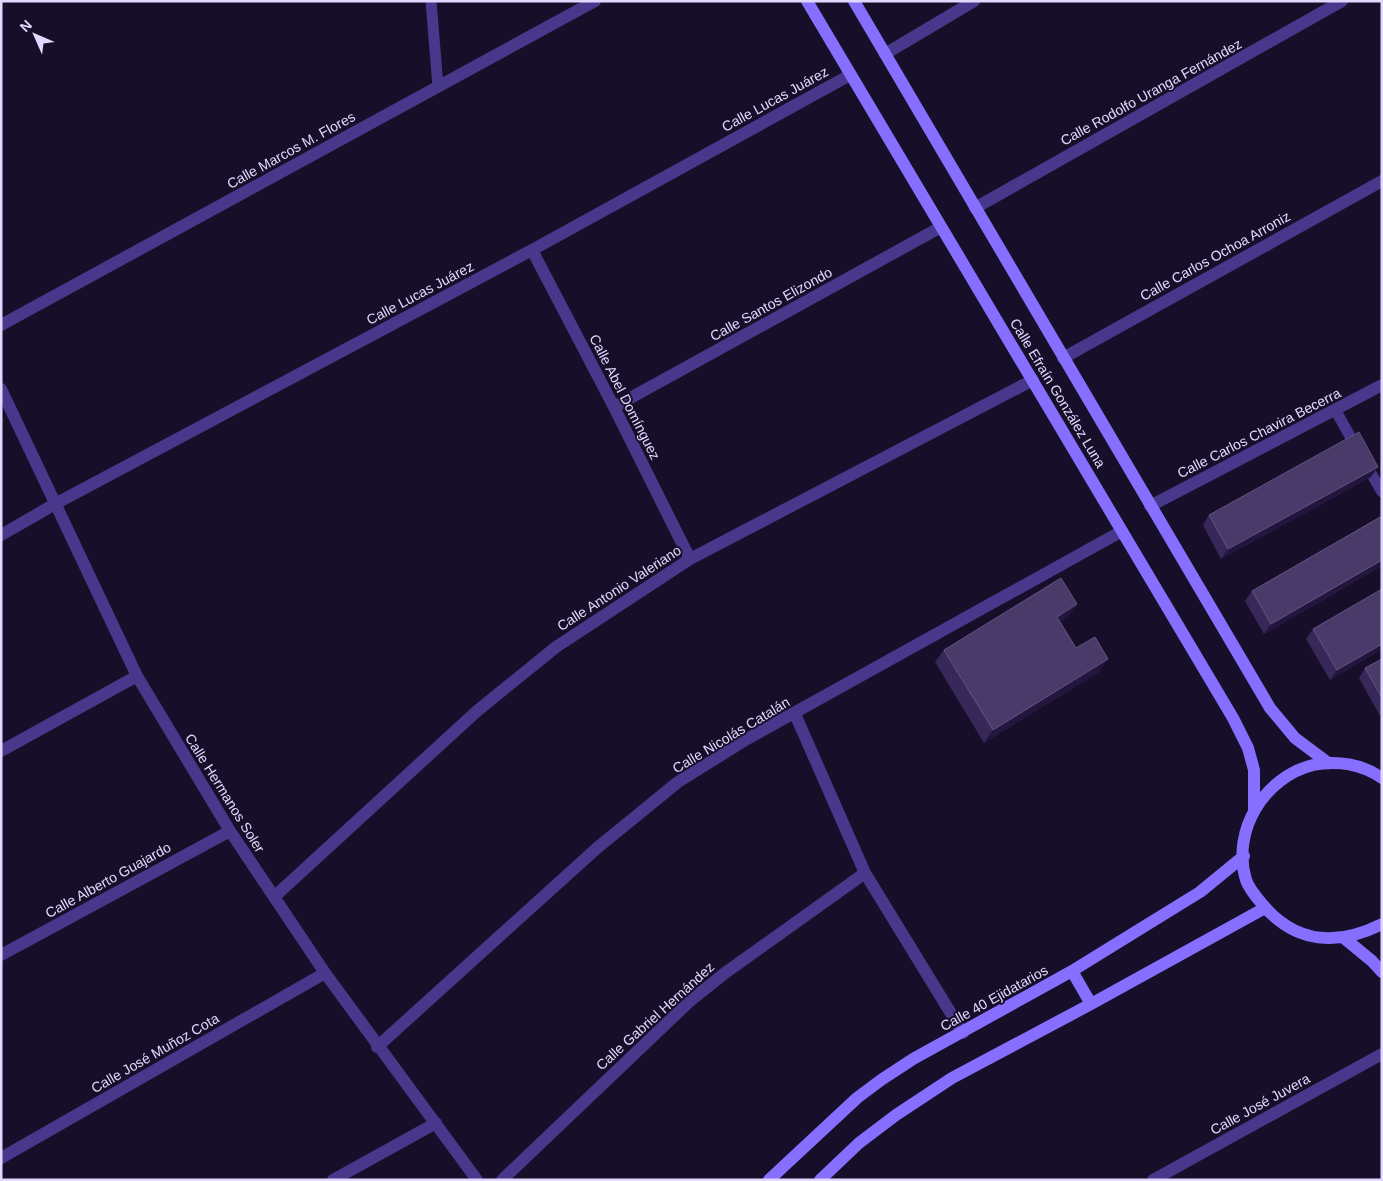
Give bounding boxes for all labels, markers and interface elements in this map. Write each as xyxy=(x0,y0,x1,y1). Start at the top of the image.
north arrow xyxy=(10,10,60,60)
text: N xyxy=(17,17,35,35)
street label: Calle Rodolfo Uranga Fernández xyxy=(1058,35,1244,149)
street label: Calle Lucas Juárez xyxy=(719,63,831,135)
street label: Calle Marcos M. Flores xyxy=(224,108,358,192)
street label: Calle Carlos Ochoa Arroniz xyxy=(1137,208,1293,304)
street label: Calle Lucas Juárez xyxy=(364,258,476,328)
street label: Calle Santos Elizondo xyxy=(707,264,835,344)
street label: Calle Efraín González Luna xyxy=(1007,315,1109,471)
street label: Calle Abel Domínguez xyxy=(586,332,664,462)
street label: Calle Carlos Chavira Becerra xyxy=(1175,385,1344,481)
street label: Calle Antonio Valeriano xyxy=(554,542,684,634)
street label: Calle Nicolás Catalán xyxy=(670,694,792,776)
street label: Calle Hermanos Soler xyxy=(182,731,268,856)
street label: Calle Alberto Guajardo xyxy=(43,839,174,921)
street label: Calle Gabriel Hernández xyxy=(593,959,717,1073)
street label: Calle 40 Ejidatarios xyxy=(937,962,1051,1034)
street label: Calle José Muñoz Cota xyxy=(88,1010,222,1096)
street label: Calle José Juvera xyxy=(1207,1070,1313,1138)

